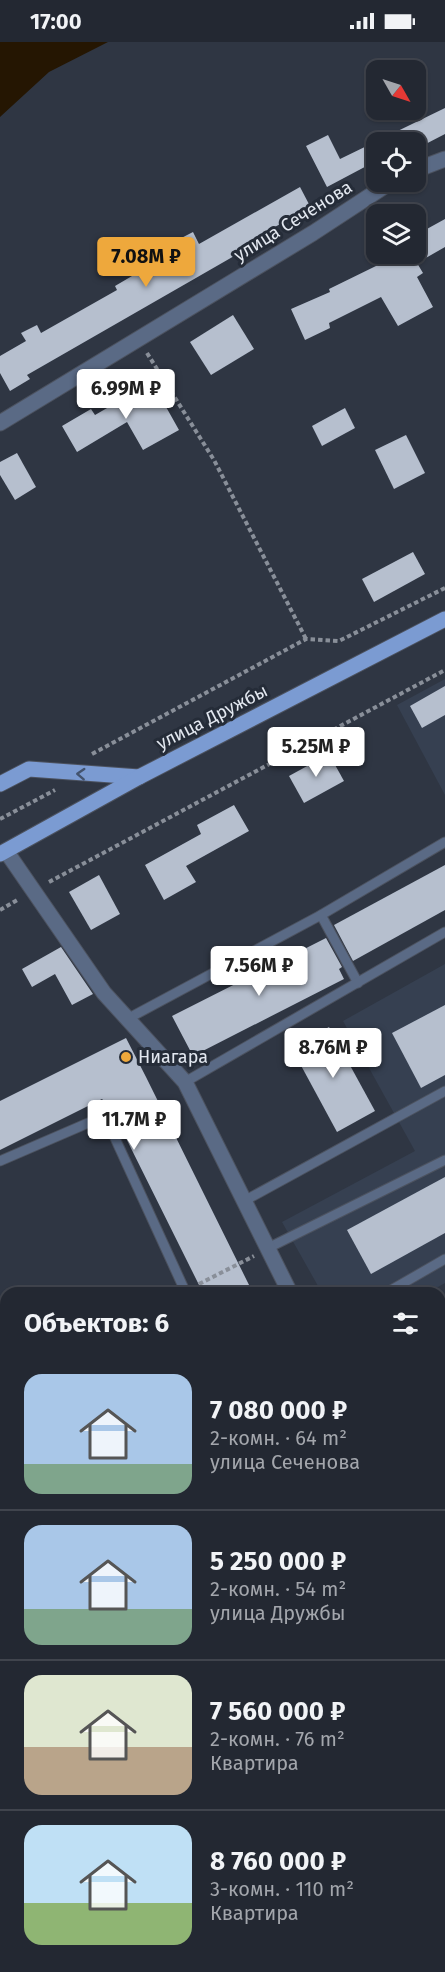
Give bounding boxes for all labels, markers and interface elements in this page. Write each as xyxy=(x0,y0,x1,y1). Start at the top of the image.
text: 17:00 xyxy=(30,8,82,35)
north arrow xyxy=(366,60,426,120)
map controls xyxy=(366,60,426,264)
button: locate xyxy=(366,132,426,192)
street label: улица Сеченова xyxy=(230,176,356,266)
button: layers xyxy=(366,204,426,264)
pin: 7.08M ₽ xyxy=(91,237,201,288)
text: 7.08M ₽ xyxy=(111,244,181,268)
pin: 6.99M ₽ xyxy=(71,369,181,420)
text: 6.99M ₽ xyxy=(91,376,161,400)
street label: улица Дружбы xyxy=(153,680,271,754)
pin: 5.25M ₽ xyxy=(261,727,371,778)
text: 5.25M ₽ xyxy=(282,734,350,758)
one-way arrow xyxy=(76,767,85,780)
pin: 7.56M ₽ xyxy=(204,946,314,997)
text: 7.56M ₽ xyxy=(225,953,293,977)
pin: 8.76M ₽ xyxy=(278,1028,388,1079)
text: 8.76M ₽ xyxy=(298,1035,368,1059)
place label: Ниагара xyxy=(138,1046,208,1068)
marker: Ниагара xyxy=(119,1050,133,1064)
pin: 11.7M ₽ xyxy=(79,1100,189,1151)
text: 11.7M ₽ xyxy=(102,1107,166,1131)
icon: filters xyxy=(389,1307,422,1340)
text: Объектов: 6 xyxy=(24,1308,169,1339)
text: 7 080 000 ₽ xyxy=(210,1395,347,1426)
icon: home xyxy=(72,1398,144,1470)
text: 2-комн. · 64 m² xyxy=(210,1426,347,1450)
text: улица Сеченова xyxy=(210,1450,360,1474)
text: 5 250 000 ₽ xyxy=(210,1546,346,1577)
icon: home xyxy=(72,1549,144,1621)
text: 2-комн. · 54 m² xyxy=(210,1577,346,1601)
text: улица Дружбы xyxy=(210,1601,345,1625)
text: 7 560 000 ₽ xyxy=(210,1696,346,1727)
icon: home xyxy=(72,1699,144,1771)
text: 2-комн. · 76 m² xyxy=(210,1727,345,1751)
text: Квартира xyxy=(210,1751,299,1775)
text: 8 760 000 ₽ xyxy=(210,1846,346,1877)
icon: home xyxy=(72,1849,144,1921)
text: 3-комн. · 110 m² xyxy=(210,1877,354,1901)
text: Квартира xyxy=(210,1901,299,1925)

